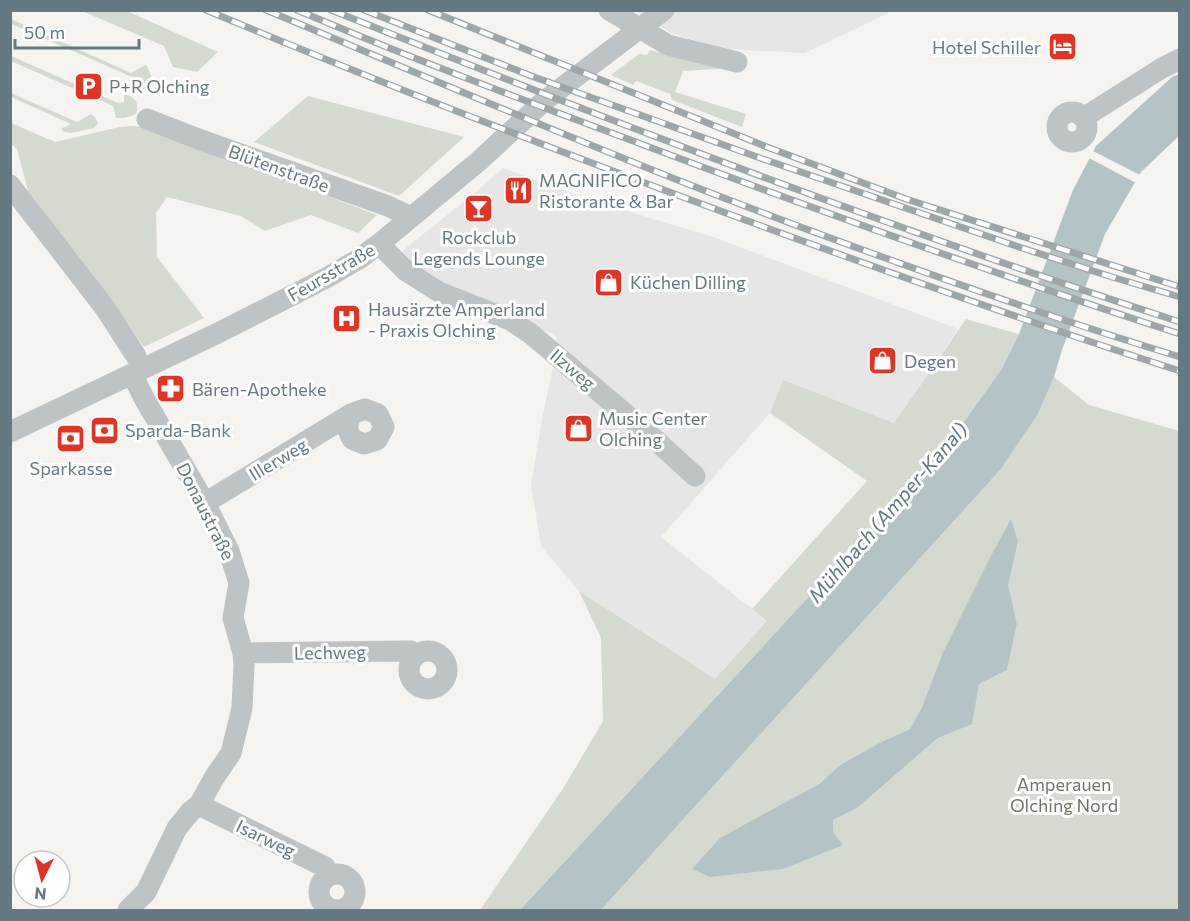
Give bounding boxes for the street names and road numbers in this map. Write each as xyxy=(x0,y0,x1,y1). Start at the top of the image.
street label: Blütenstraße xyxy=(226,140,332,196)
street label: Feursstraße xyxy=(284,238,378,306)
street label: Ilzweg xyxy=(546,344,600,394)
street label: Illerweg xyxy=(245,433,311,485)
street label: Donaustraße xyxy=(172,459,240,563)
street label: Lechweg xyxy=(294,640,367,664)
street label: Isarweg xyxy=(233,814,299,862)

